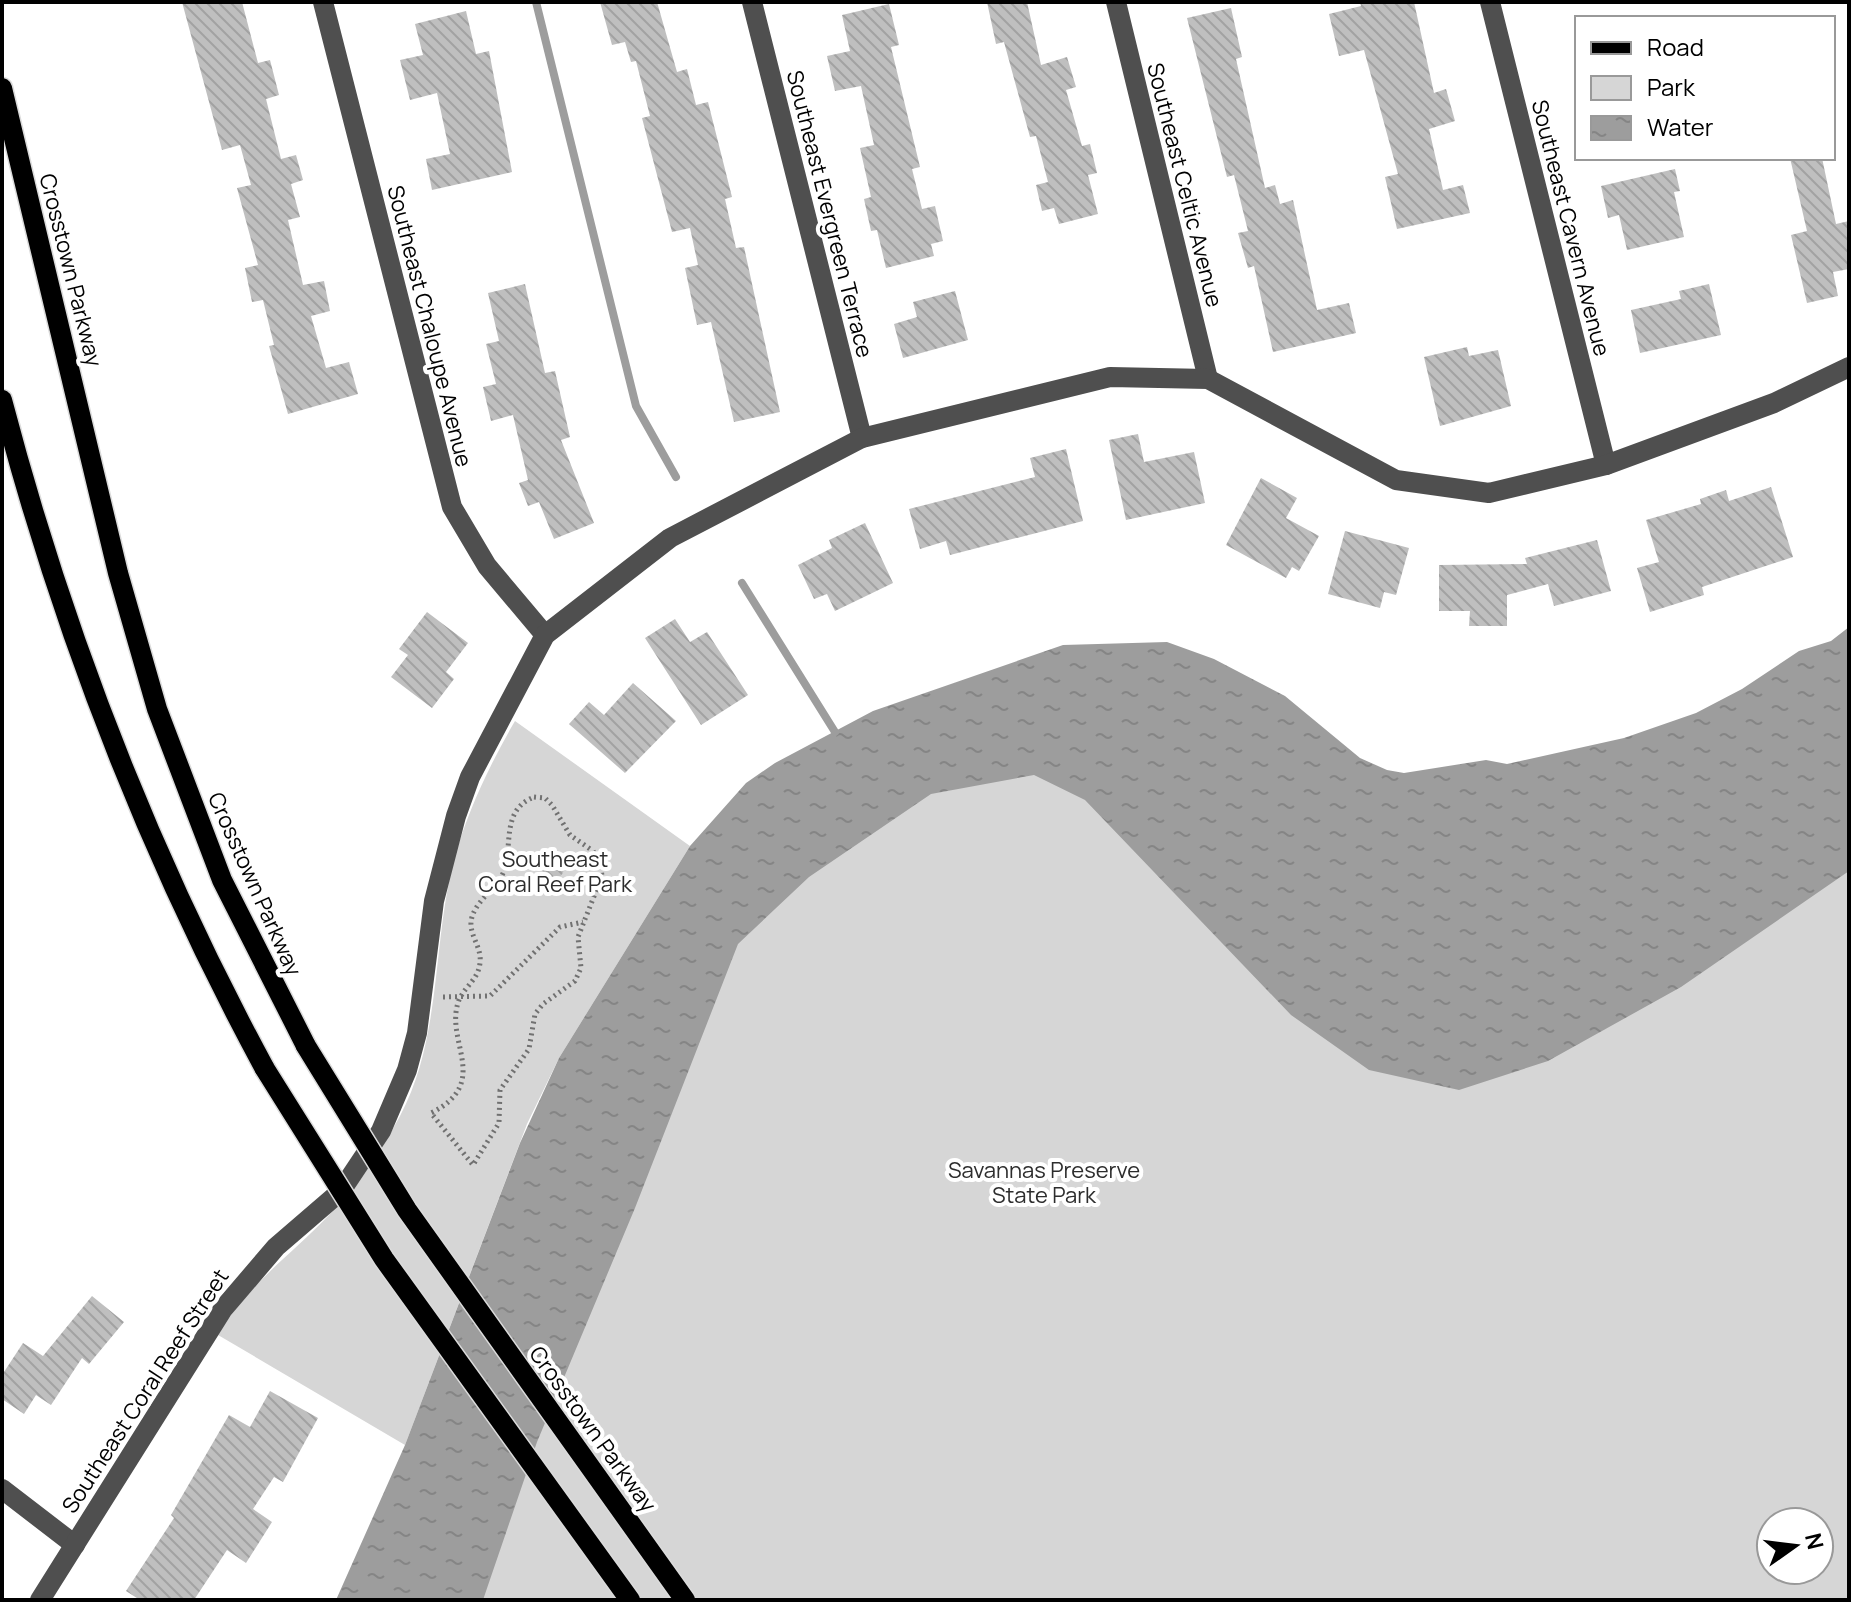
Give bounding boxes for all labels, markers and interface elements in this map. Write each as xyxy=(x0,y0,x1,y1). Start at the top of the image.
legend xyxy=(1575,16,1835,160)
text: Road xyxy=(1647,30,1704,63)
street label: Southeast Celtic Avenue xyxy=(1140,60,1230,310)
street label: Southeast Evergreen Terrace xyxy=(780,67,880,361)
text: Park xyxy=(1647,70,1696,103)
street label: Southeast Cavern Avenue xyxy=(1525,97,1617,359)
text: Water xyxy=(1647,110,1714,143)
street label: Crosstown Parkway xyxy=(32,170,110,370)
street label: Southeast Chaloupe Avenue xyxy=(380,182,480,470)
street label: Crosstown Parkway xyxy=(201,787,309,981)
park label: Southeast Coral Reef Park xyxy=(478,844,633,899)
park label: Savannas Preserve State Park xyxy=(948,1155,1140,1210)
street label: Southeast Coral Reef Street xyxy=(55,1263,235,1519)
street label: Crosstown Parkway xyxy=(523,1340,664,1518)
north arrow xyxy=(1755,1506,1835,1586)
text: N xyxy=(1798,1530,1831,1552)

